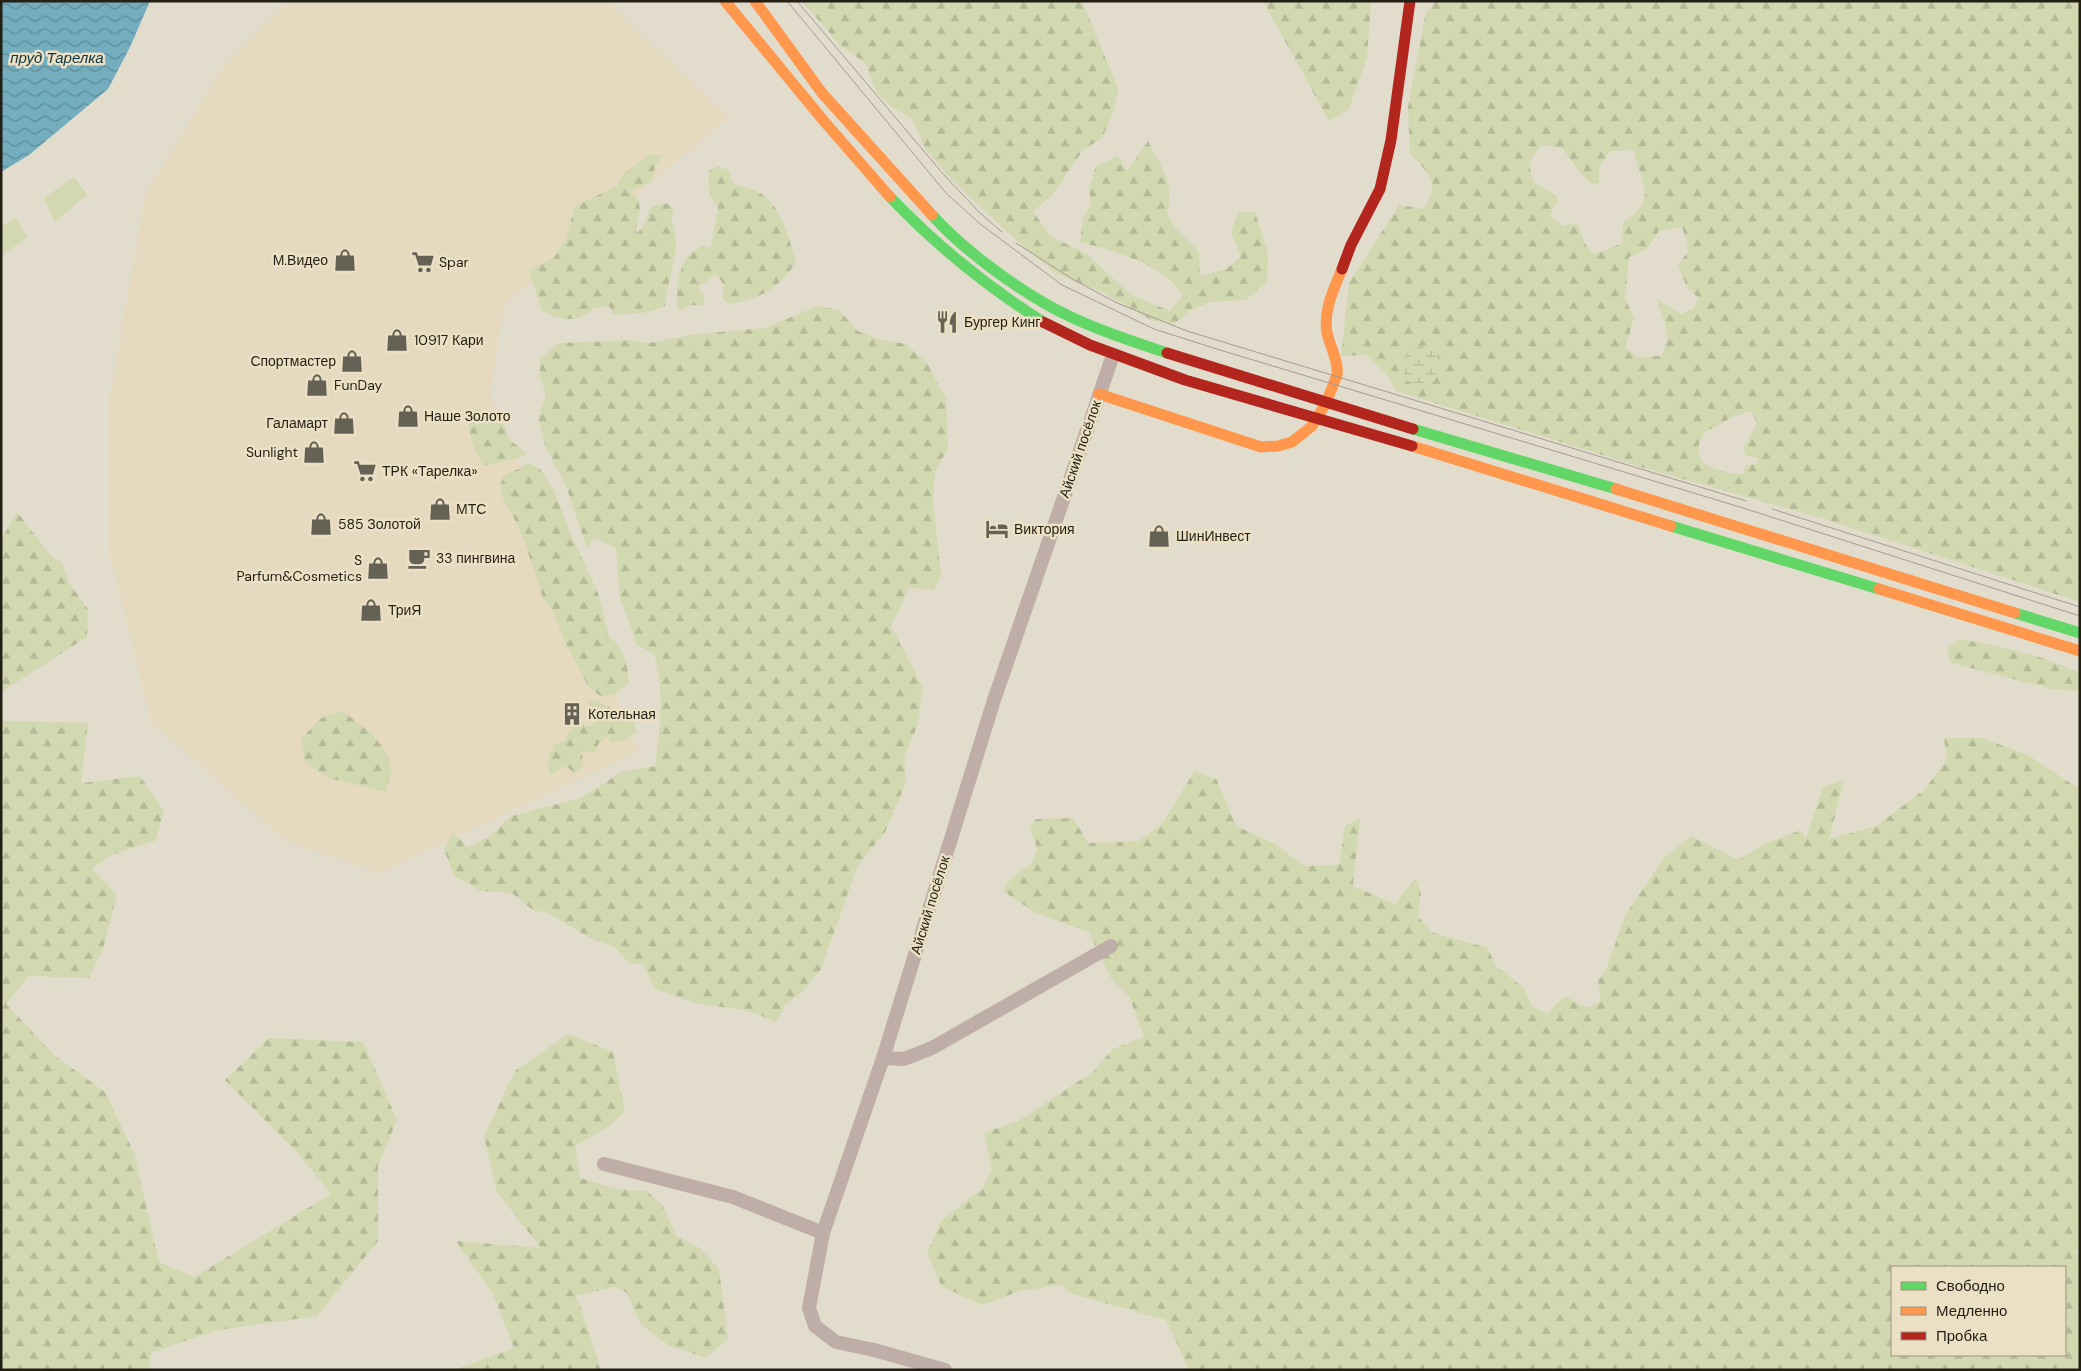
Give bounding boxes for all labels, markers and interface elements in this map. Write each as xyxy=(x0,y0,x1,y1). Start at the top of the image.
water label: пруд Тарелка xyxy=(10,48,104,68)
shop icon: М.Видео xyxy=(332,247,358,273)
supermarket icon: Spar xyxy=(410,249,436,275)
place label: М.Видео xyxy=(273,251,328,269)
place label: Spar xyxy=(439,253,469,271)
restaurant icon: Бургер Кинг xyxy=(934,309,960,335)
place label: Бургер Кинг xyxy=(964,313,1040,331)
shop icon: 10917 Кари xyxy=(384,327,410,353)
place label: 10917 Кари xyxy=(414,331,484,349)
shop icon: Спортмастер xyxy=(339,348,365,374)
place label: Спортмастер xyxy=(250,352,336,370)
shop icon: FunDay xyxy=(304,372,330,398)
place label: FunDay xyxy=(334,376,383,394)
street label: Айский посёлок xyxy=(1055,397,1105,500)
shop icon: Наше Золото xyxy=(395,403,421,429)
place label: Наше Золото xyxy=(424,407,511,425)
shop icon: Галамарт xyxy=(331,410,357,436)
place label: Галамарт xyxy=(266,414,329,432)
shop icon: Sunlight xyxy=(301,439,327,465)
place label: Sunlight xyxy=(246,443,298,461)
supermarket icon: ТРК «Тарелка» xyxy=(352,458,378,484)
place label: ТРК «Тарелка» xyxy=(382,462,478,480)
shop icon: МТС xyxy=(427,496,453,522)
place label: МТС xyxy=(456,500,486,518)
shop icon: 585 Золотой xyxy=(308,511,334,537)
place label: 585 Золотой xyxy=(338,515,421,533)
hotel icon: Виктория xyxy=(984,516,1010,542)
place label: Виктория xyxy=(1014,520,1075,538)
shop icon: ШинИнвест xyxy=(1146,523,1172,549)
place label: ШинИнвест xyxy=(1176,527,1251,545)
cafe icon: 33 пингвина xyxy=(406,545,432,571)
place label: 33 пингвина xyxy=(436,549,516,567)
place label: S Parfum&Cosmetics xyxy=(236,551,362,585)
shop icon: S Parfum&Cosmetics xyxy=(365,555,391,581)
shop icon: ТриЯ xyxy=(358,597,384,623)
place label: ТриЯ xyxy=(388,601,421,619)
building icon: Котельная xyxy=(559,701,585,727)
place label: Котельная xyxy=(588,705,656,723)
street label: Айский посёлок xyxy=(906,853,954,956)
legend xyxy=(1891,1266,2066,1356)
text: Свободно xyxy=(1936,1276,2005,1296)
text: Медленно xyxy=(1936,1301,2007,1321)
text: Пробка xyxy=(1936,1326,1988,1346)

